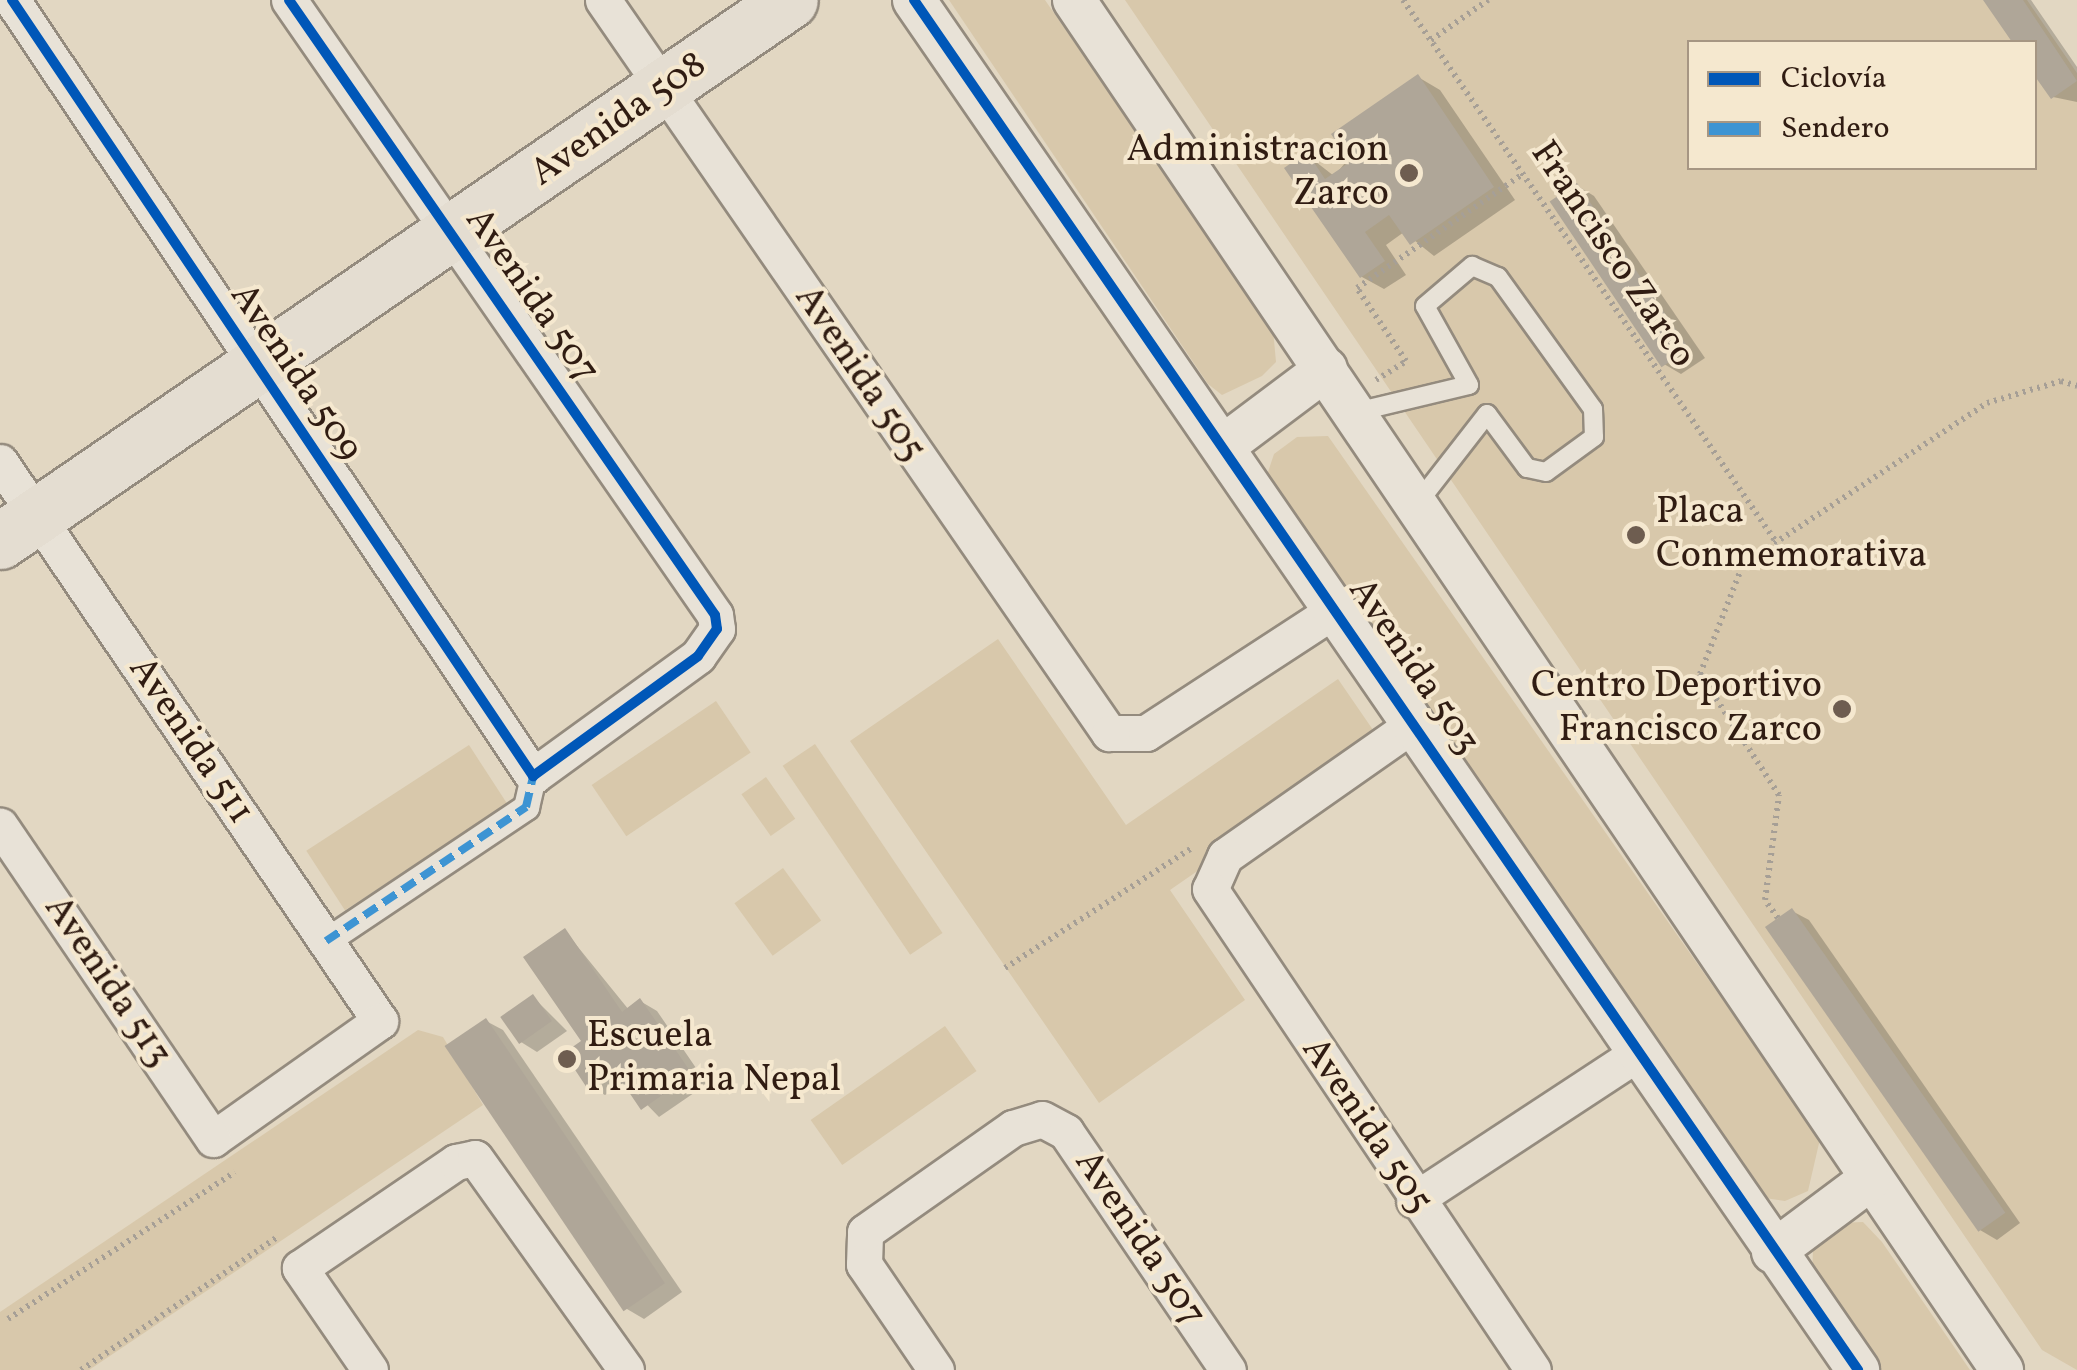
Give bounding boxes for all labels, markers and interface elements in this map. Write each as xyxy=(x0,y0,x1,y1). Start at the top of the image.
legend xyxy=(1687,40,2037,170)
street label: Avenida 508 xyxy=(522,43,716,197)
text: Ciclovía xyxy=(1781,58,1887,100)
text: Sendero xyxy=(1781,108,1889,150)
place label: Administracion Zarco xyxy=(1127,128,1389,218)
street label: Francisco Zarco xyxy=(1520,133,1704,377)
marker: Administracion Zarco xyxy=(1398,162,1420,184)
street label: Avenida 507 xyxy=(454,200,608,392)
street label: Avenida 509 xyxy=(219,275,371,471)
street label: Avenida 505 xyxy=(783,277,935,471)
place label: Placa Conmemorativa xyxy=(1656,490,1927,580)
marker: Placa Conmemorativa xyxy=(1625,524,1647,546)
street label: Avenida 503 xyxy=(1337,570,1489,764)
street label: Avenida 511 xyxy=(117,649,263,833)
place label: Centro Deportivo Francisco Zarco xyxy=(1531,664,1822,754)
marker: Centro Deportivo Francisco Zarco xyxy=(1831,698,1853,720)
street label: Avenida 513 xyxy=(33,888,181,1076)
place label: Escuela Primaria Nepal xyxy=(587,1014,841,1104)
street label: Avenida 505 xyxy=(1290,1029,1442,1223)
marker: Escuela Primaria Nepal xyxy=(556,1048,578,1070)
street label: Avenida 507 xyxy=(1063,1142,1215,1336)

